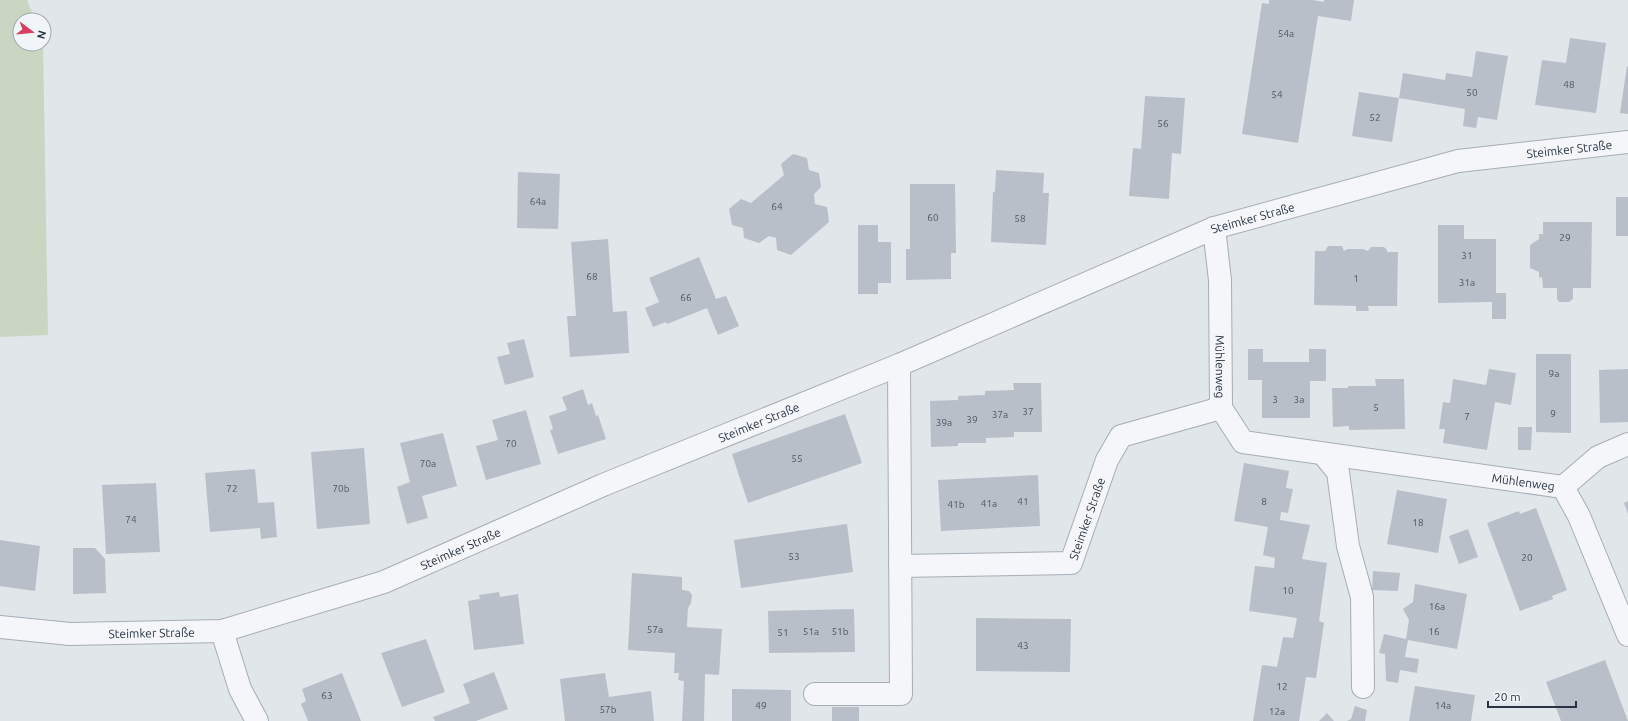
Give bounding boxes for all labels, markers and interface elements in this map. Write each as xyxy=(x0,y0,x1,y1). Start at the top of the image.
north arrow xyxy=(12,12,52,52)
house number: 54a xyxy=(1278,28,1294,39)
text: N xyxy=(35,29,49,40)
house number: 48 xyxy=(1563,79,1575,90)
house number: 50 xyxy=(1466,87,1478,98)
house number: 54 xyxy=(1271,89,1283,100)
house number: 52 xyxy=(1369,112,1381,123)
house number: 56 xyxy=(1157,118,1169,129)
street label: Steimker Straße xyxy=(1526,137,1613,160)
house number: 64a xyxy=(530,196,546,207)
street label: Steimker Straße xyxy=(1208,200,1296,235)
house number: 64 xyxy=(771,201,783,212)
house number: 60 xyxy=(927,212,939,223)
house number: 58 xyxy=(1014,213,1026,224)
house number: 29 xyxy=(1559,232,1571,243)
house number: 31 xyxy=(1461,250,1473,261)
house number: 68 xyxy=(586,271,598,282)
house number: 1 xyxy=(1353,273,1359,284)
house number: 31a xyxy=(1459,277,1475,288)
house number: 66 xyxy=(680,292,692,303)
street label: Mühlenweg xyxy=(1214,335,1227,399)
house number: 9a xyxy=(1549,368,1559,379)
house number: 3 xyxy=(1272,394,1278,405)
house number: 3a xyxy=(1294,394,1304,405)
street label: Steimker Straße xyxy=(716,400,801,444)
house number: 5 xyxy=(1373,402,1379,413)
house number: 37 xyxy=(1022,406,1034,417)
house number: 9 xyxy=(1550,408,1556,419)
house number: 37a xyxy=(992,409,1008,420)
house number: 7 xyxy=(1464,411,1470,422)
house number: 39 xyxy=(966,414,978,425)
house number: 39a xyxy=(936,417,952,428)
house number: 70 xyxy=(505,438,517,449)
house number: 55 xyxy=(791,453,803,464)
house number: 70a xyxy=(420,458,436,469)
street label: Mühlenweg xyxy=(1491,471,1556,492)
street label: Steimker Straße xyxy=(1066,476,1107,562)
house number: 72 xyxy=(226,483,238,494)
house number: 70b xyxy=(332,483,350,494)
house number: 41 xyxy=(1017,496,1029,507)
house number: 8 xyxy=(1261,496,1267,507)
house number: 41a xyxy=(981,498,997,509)
house number: 41b xyxy=(947,499,965,510)
house number: 74 xyxy=(125,514,137,525)
house number: 18 xyxy=(1412,517,1424,528)
street label: Steimker Straße xyxy=(418,525,502,572)
house number: 53 xyxy=(788,551,800,562)
house number: 20 xyxy=(1521,552,1533,563)
house number: 10 xyxy=(1282,585,1294,596)
house number: 16a xyxy=(1429,601,1445,612)
house number: 57a xyxy=(647,624,663,635)
street label: Steimker Straße xyxy=(108,625,195,640)
house number: 51a xyxy=(803,626,819,637)
house number: 51b xyxy=(831,626,849,637)
house number: 16 xyxy=(1428,626,1440,637)
house number: 51 xyxy=(777,627,789,638)
house number: 43 xyxy=(1017,640,1029,651)
house number: 12 xyxy=(1276,681,1288,692)
scale bar xyxy=(1488,683,1576,709)
house number: 63 xyxy=(321,690,333,701)
text: 20 m xyxy=(1494,690,1521,703)
house number: 49 xyxy=(755,700,767,711)
house number: 14a xyxy=(1435,700,1451,711)
house number: 57b xyxy=(599,704,617,715)
house number: 12a xyxy=(1269,706,1285,717)

